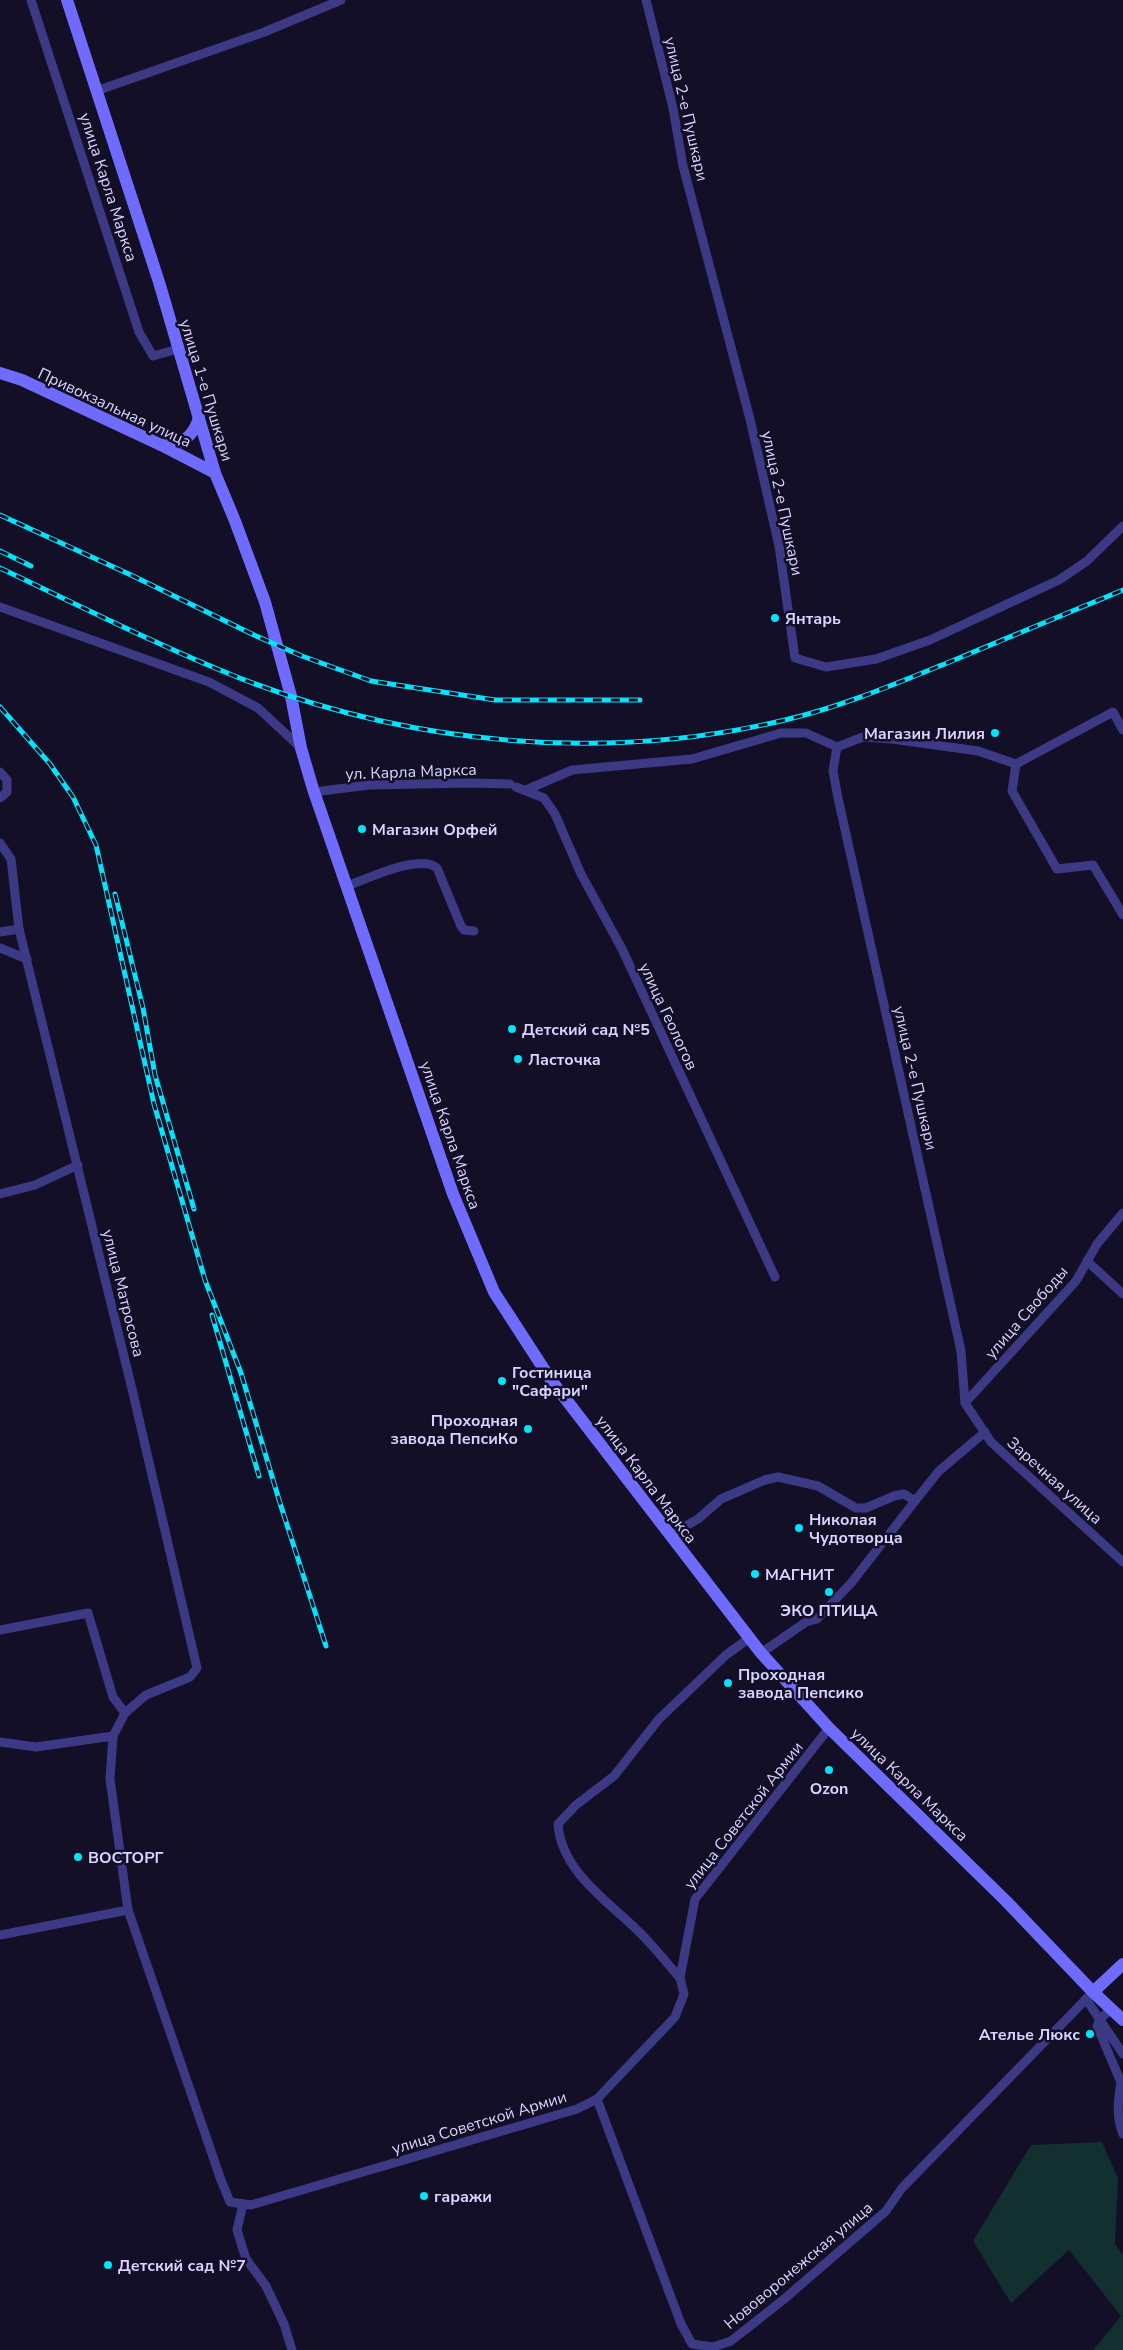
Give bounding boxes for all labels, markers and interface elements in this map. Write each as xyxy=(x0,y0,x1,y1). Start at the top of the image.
street label: улица 2-е Пушкари xyxy=(659,35,713,183)
street label: улица Карла Маркса xyxy=(74,110,143,265)
street label: улица 1-е Пушкари xyxy=(174,317,238,464)
street label: Привокзальная улица xyxy=(34,363,195,453)
street label: улица 2-е Пушкари xyxy=(756,429,808,578)
place label: Янтарь xyxy=(785,608,841,630)
marker: Янтарь xyxy=(769,612,781,624)
place label: Магазин Лилия xyxy=(864,723,985,745)
marker: Магазин Лилия xyxy=(989,727,1001,739)
street label: ул. Карла Маркса xyxy=(345,759,477,785)
place label: Магазин Орфей xyxy=(372,819,498,841)
marker: Магазин Орфей xyxy=(356,823,368,835)
street label: улица Геологов xyxy=(634,959,703,1074)
street label: улица 2-е Пушкари xyxy=(888,1004,942,1152)
place label: Детский сад №5 xyxy=(522,1019,650,1041)
marker: Детский сад №5 xyxy=(506,1023,518,1035)
place label: Ласточка xyxy=(528,1049,601,1071)
marker: Ласточка xyxy=(512,1053,524,1065)
street label: улица Карла Маркса xyxy=(414,1058,486,1212)
street label: улица Матросова xyxy=(97,1227,150,1359)
street label: улица Свободы xyxy=(980,1261,1073,1364)
place label: Гостиница "Сафари" xyxy=(512,1362,592,1402)
marker: Гостиница "Сафари" xyxy=(496,1375,508,1387)
place label: Проходная завода ПепсиКо xyxy=(391,1410,518,1450)
street label: улица Карла Маркса xyxy=(591,1411,702,1548)
marker: Проходная завода ПепсиКо xyxy=(522,1423,534,1435)
street label: Заречная улица xyxy=(1002,1432,1107,1529)
place label: Николая Чудотворца xyxy=(809,1509,903,1549)
marker: Николая Чудотворца xyxy=(793,1522,805,1534)
place label: МАГНИТ xyxy=(765,1564,834,1586)
marker: МАГНИТ xyxy=(749,1568,761,1580)
marker: ЭКО ПТИЦА xyxy=(823,1586,835,1598)
place label: ЭКО ПТИЦА xyxy=(780,1600,878,1622)
place label: Проходная завода Пепсико xyxy=(738,1664,864,1704)
marker: Проходная завода Пепсико xyxy=(722,1677,734,1689)
street label: улица Карла Маркса xyxy=(846,1723,973,1847)
street label: улица Советской Армии xyxy=(679,1737,808,1894)
marker: Ozon xyxy=(823,1764,835,1776)
place label: Ozon xyxy=(810,1778,848,1800)
place label: ВОСТОРГ xyxy=(88,1847,164,1869)
marker: ВОСТОРГ xyxy=(72,1851,84,1863)
place label: Ателье Люкс xyxy=(979,2024,1080,2046)
marker: Ателье Люкс xyxy=(1084,2028,1096,2040)
street label: улица Советской Армии xyxy=(389,2086,569,2160)
place label: гаражи xyxy=(434,2186,492,2208)
marker: гаражи xyxy=(418,2190,430,2202)
street label: Нововоронежская улица xyxy=(720,2197,878,2335)
place label: Детский сад №7 xyxy=(118,2255,246,2277)
marker: Детский сад №7 xyxy=(102,2259,114,2271)

